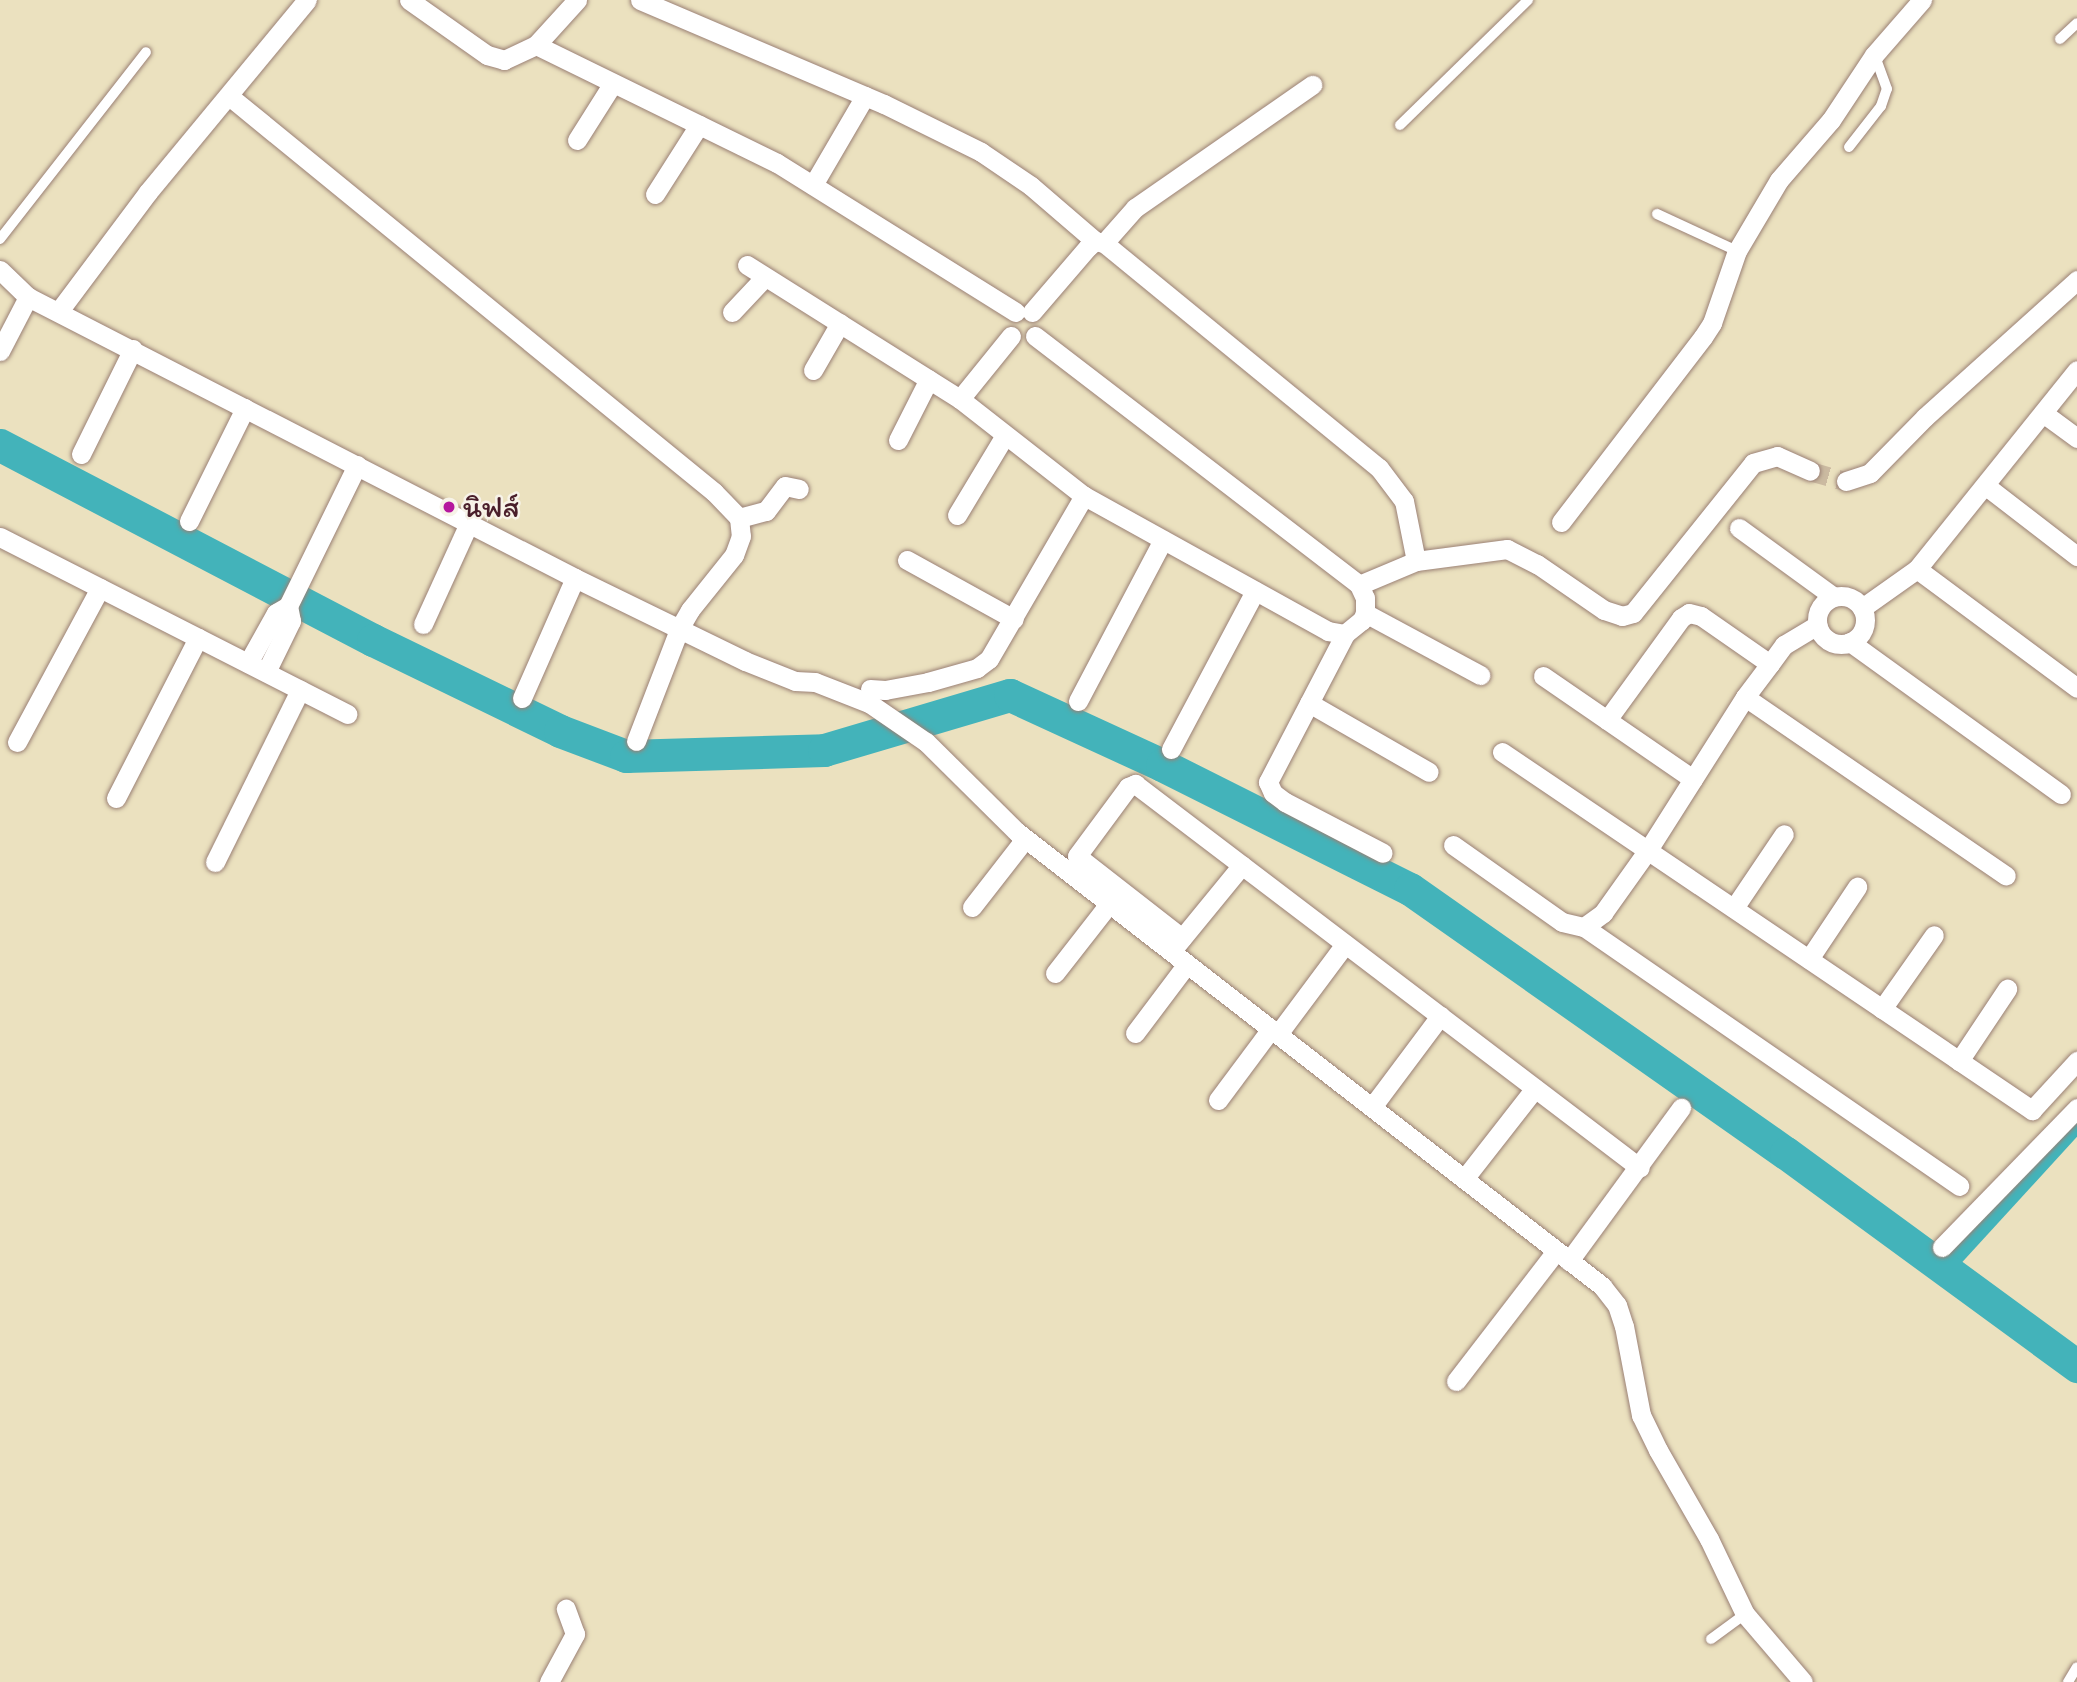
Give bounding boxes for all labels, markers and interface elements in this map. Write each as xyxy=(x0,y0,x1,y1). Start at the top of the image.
place label: นิฟส์ xyxy=(463,489,520,525)
marker: นิฟส์ xyxy=(441,499,457,515)

